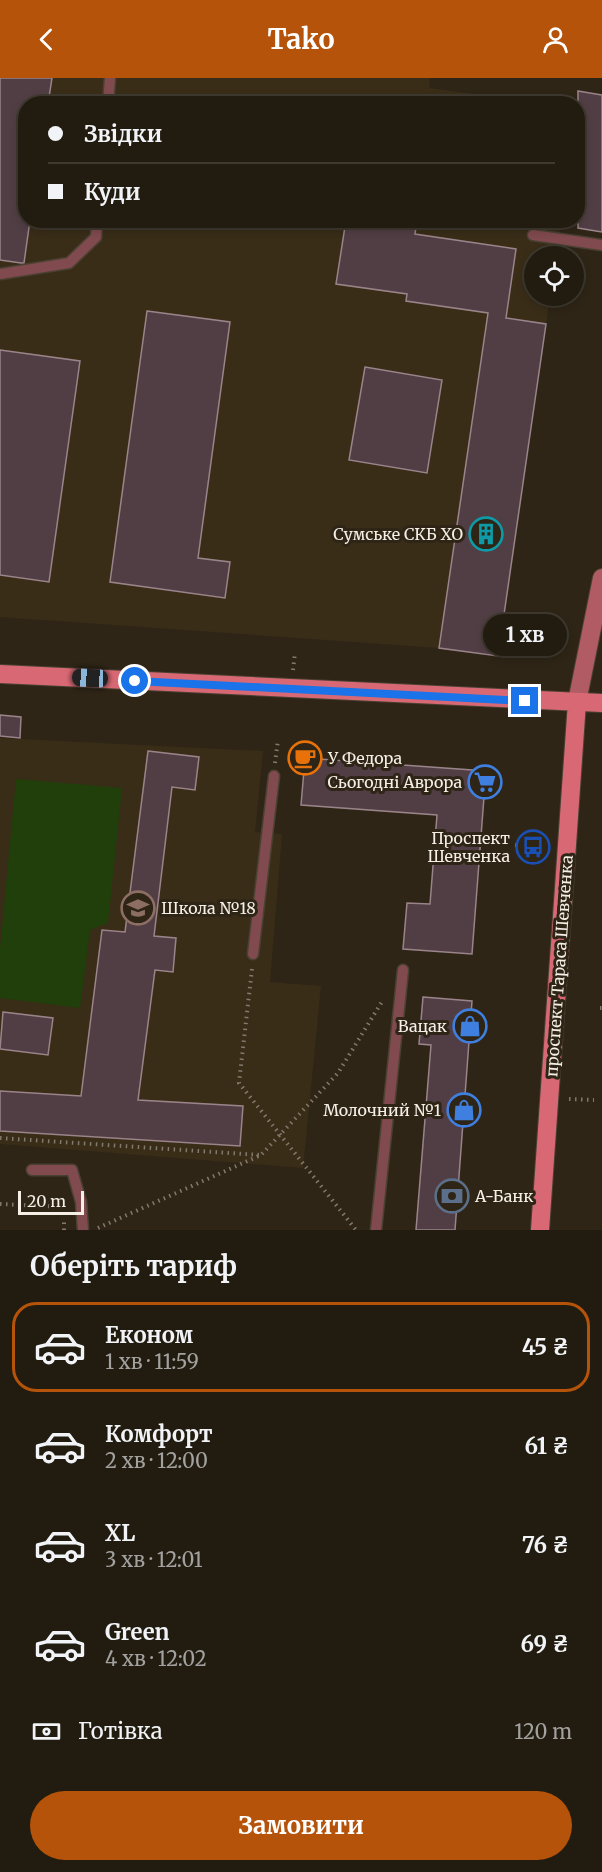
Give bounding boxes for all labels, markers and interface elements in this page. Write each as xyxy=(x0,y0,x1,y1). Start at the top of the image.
text: Tako xyxy=(268,22,334,56)
icon: back xyxy=(30,23,63,56)
icon: person xyxy=(539,23,572,56)
text: Звідки xyxy=(84,120,162,148)
text: Куди xyxy=(84,178,141,206)
map controls xyxy=(524,246,584,306)
button: locate xyxy=(524,246,584,306)
building icon: Сумське СКБ ХО xyxy=(468,516,504,552)
place label: Сумське СКБ ХО xyxy=(333,524,463,544)
callout: 1 хв xyxy=(483,614,567,656)
text: 1 хв xyxy=(506,622,544,647)
route start xyxy=(121,667,148,694)
car xyxy=(72,668,108,688)
route end xyxy=(511,687,538,714)
cafe icon: У Федора xyxy=(287,740,323,776)
place label: У Федора xyxy=(327,748,403,768)
supermarket icon: Сьогодні Аврора xyxy=(467,764,503,800)
place label: Сьогодні Аврора xyxy=(327,772,462,792)
place label: Проспект Шевченка xyxy=(427,828,510,866)
bus stop icon: Проспект Шевченка xyxy=(515,829,551,865)
street label: проспект Тараса Шевченка xyxy=(541,854,577,1078)
school or university icon: Школа №18 xyxy=(120,890,156,926)
place label: Школа №18 xyxy=(161,898,256,918)
shop icon: Вацак xyxy=(452,1008,488,1044)
place label: Вацак xyxy=(398,1016,447,1036)
shop icon: Молочний №1 xyxy=(446,1092,482,1128)
place label: Молочний №1 xyxy=(323,1100,441,1120)
bank icon: А-Банк xyxy=(434,1178,470,1214)
place label: А-Банк xyxy=(474,1186,533,1206)
scale bar xyxy=(18,1188,84,1216)
text: 20 m xyxy=(27,1191,66,1211)
text: Оберіть тариф xyxy=(30,1249,237,1283)
icon: car xyxy=(33,1320,87,1374)
text: Економ xyxy=(105,1321,193,1349)
text: 45 ₴ xyxy=(522,1333,569,1361)
text: 1 хв · 11:59 xyxy=(105,1349,199,1374)
icon: car xyxy=(33,1419,87,1473)
text: Комфорт xyxy=(105,1420,213,1448)
text: 61 ₴ xyxy=(525,1432,569,1460)
text: 2 хв · 12:00 xyxy=(105,1448,208,1473)
icon: car xyxy=(33,1518,87,1572)
text: XL xyxy=(105,1519,135,1547)
text: 76 ₴ xyxy=(522,1531,569,1559)
text: 3 хв · 12:01 xyxy=(105,1547,203,1572)
icon: car xyxy=(33,1617,87,1671)
text: Green xyxy=(105,1618,169,1646)
text: 69 ₴ xyxy=(520,1630,569,1658)
text: 4 хв · 12:02 xyxy=(105,1646,207,1671)
icon: cash xyxy=(30,1715,63,1748)
text: Готівка xyxy=(78,1717,163,1745)
text: 120 m xyxy=(514,1719,572,1744)
button: Замовити xyxy=(30,1791,572,1860)

